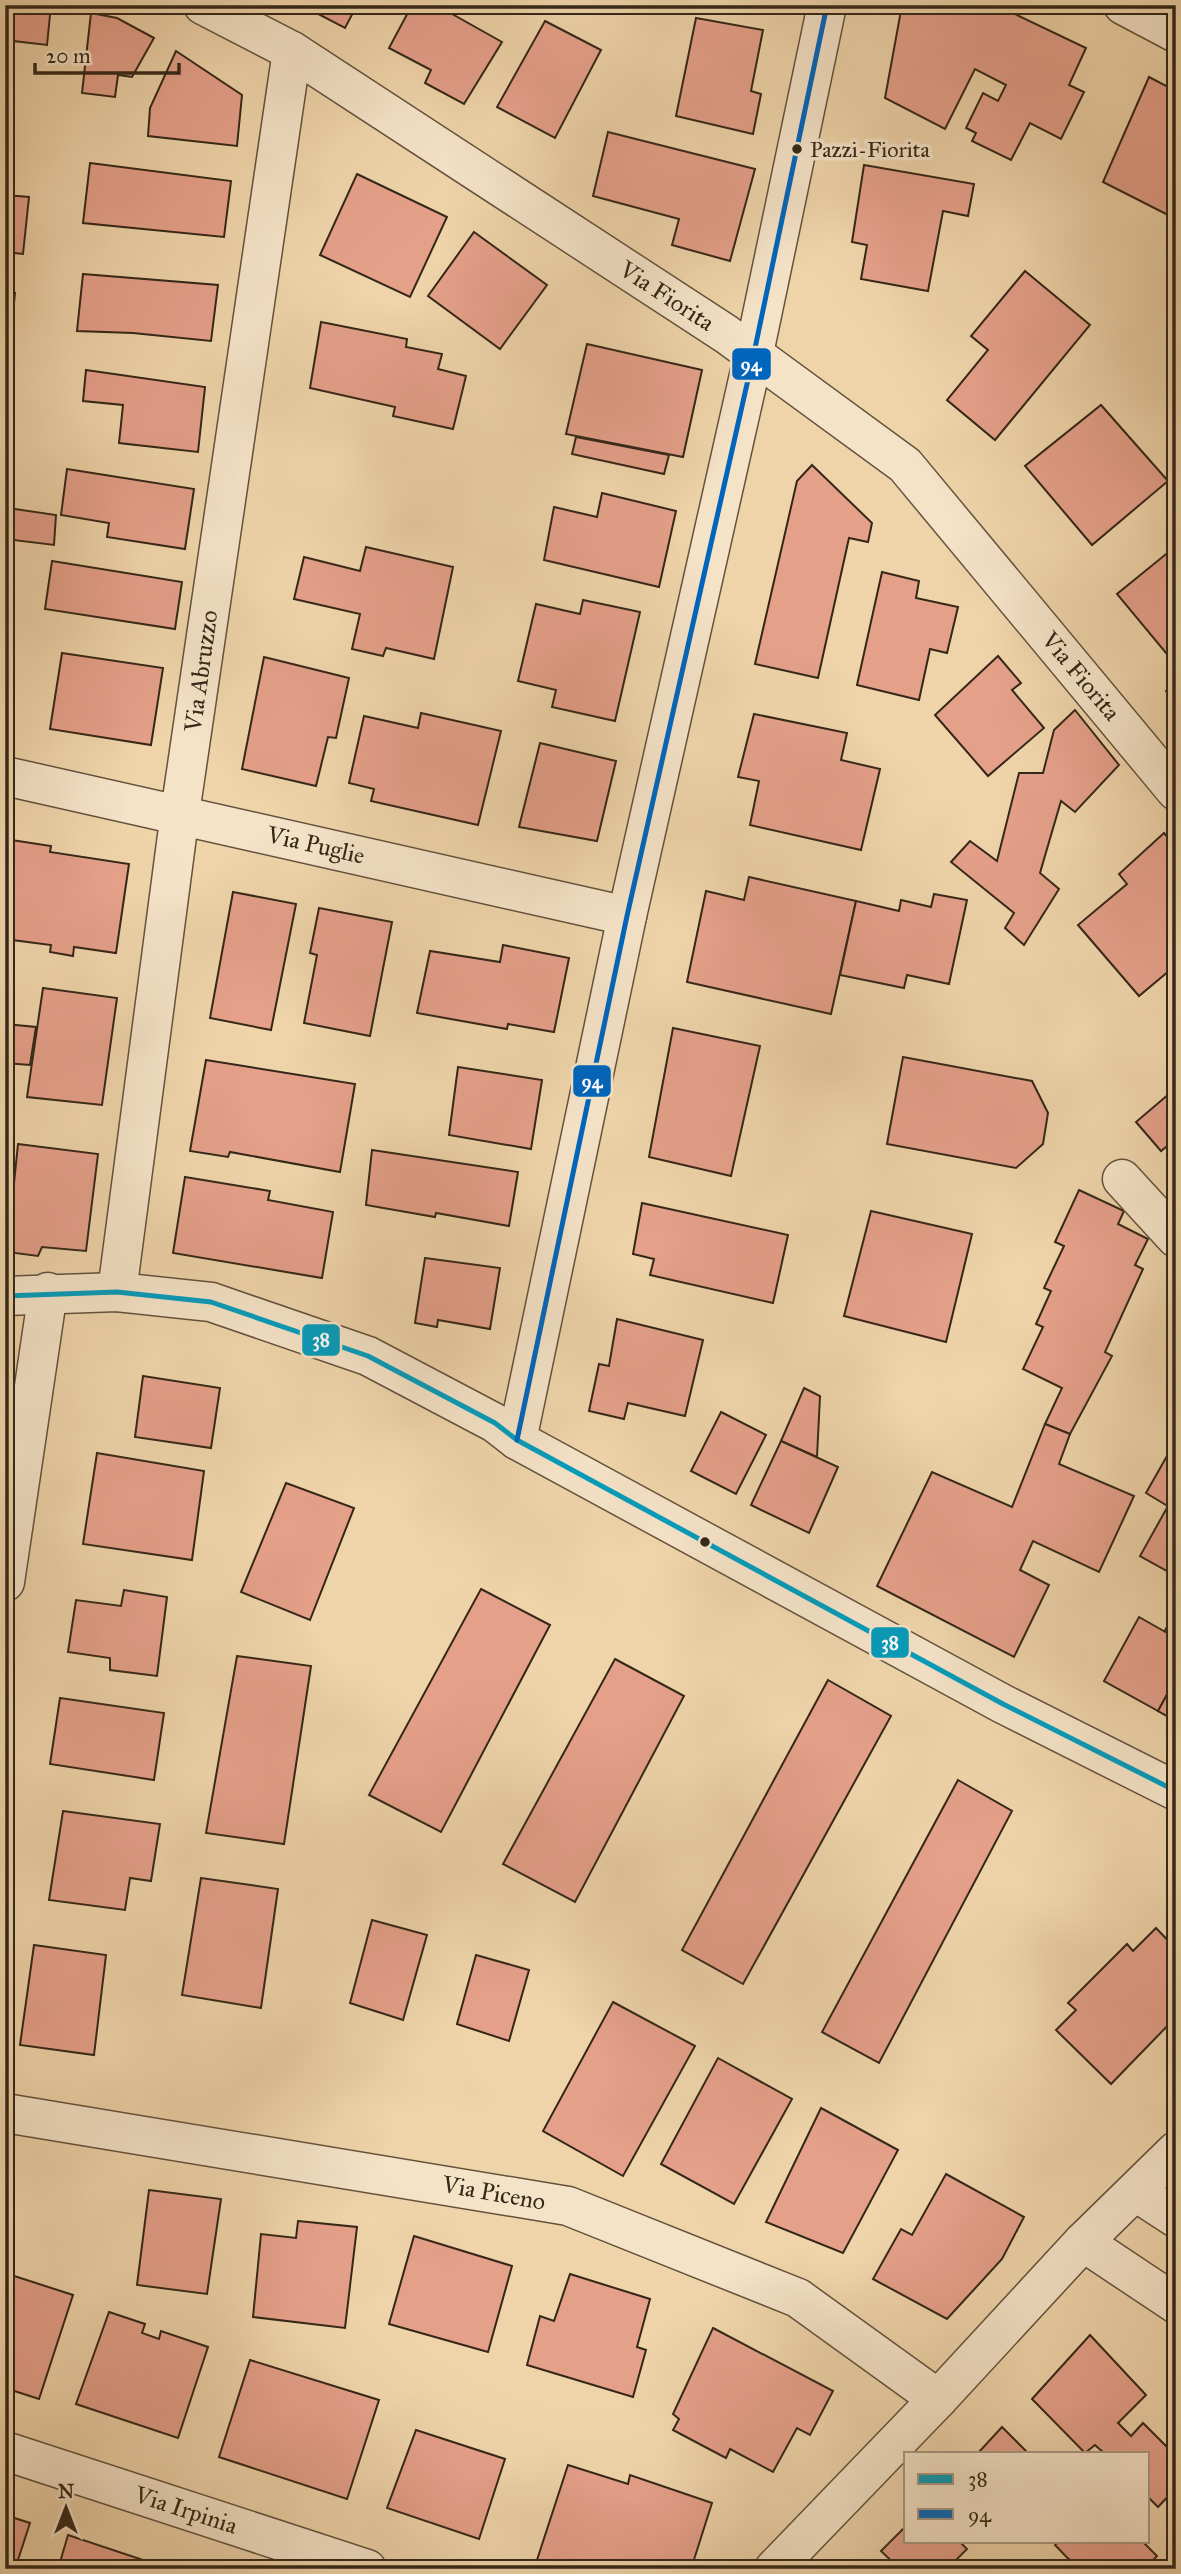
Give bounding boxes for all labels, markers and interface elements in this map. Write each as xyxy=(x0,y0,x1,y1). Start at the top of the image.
scale bar xyxy=(35,32,178,76)
text: 20 m xyxy=(46,43,91,69)
place label: Pazzi-Fiorita xyxy=(810,136,930,163)
marker: Pazzi-Fiorita xyxy=(790,142,804,156)
street label: Via Fiorita xyxy=(613,254,721,338)
line badge: 94 xyxy=(731,347,772,381)
text: 94 xyxy=(741,353,763,377)
street label: Via Abruzzo xyxy=(177,608,224,735)
street label: Via Fiorita xyxy=(1034,625,1127,727)
street label: Via Puglie xyxy=(263,819,368,871)
line badge: 94 xyxy=(572,1064,612,1098)
text: 94 xyxy=(582,1070,604,1094)
line badge: 38 xyxy=(301,1323,341,1357)
text: 38 xyxy=(312,1328,330,1352)
unlabelled marker xyxy=(698,1535,712,1549)
line badge: 38 xyxy=(870,1626,910,1659)
text: 38 xyxy=(881,1631,899,1655)
street label: Via Piceno xyxy=(439,2169,548,2217)
legend xyxy=(904,2452,1150,2542)
text: 38 xyxy=(968,2466,988,2492)
north arrow xyxy=(32,2472,102,2542)
street label: Via Irpinia xyxy=(130,2479,242,2541)
text: N xyxy=(58,2480,74,2503)
text: 94 xyxy=(968,2502,992,2528)

